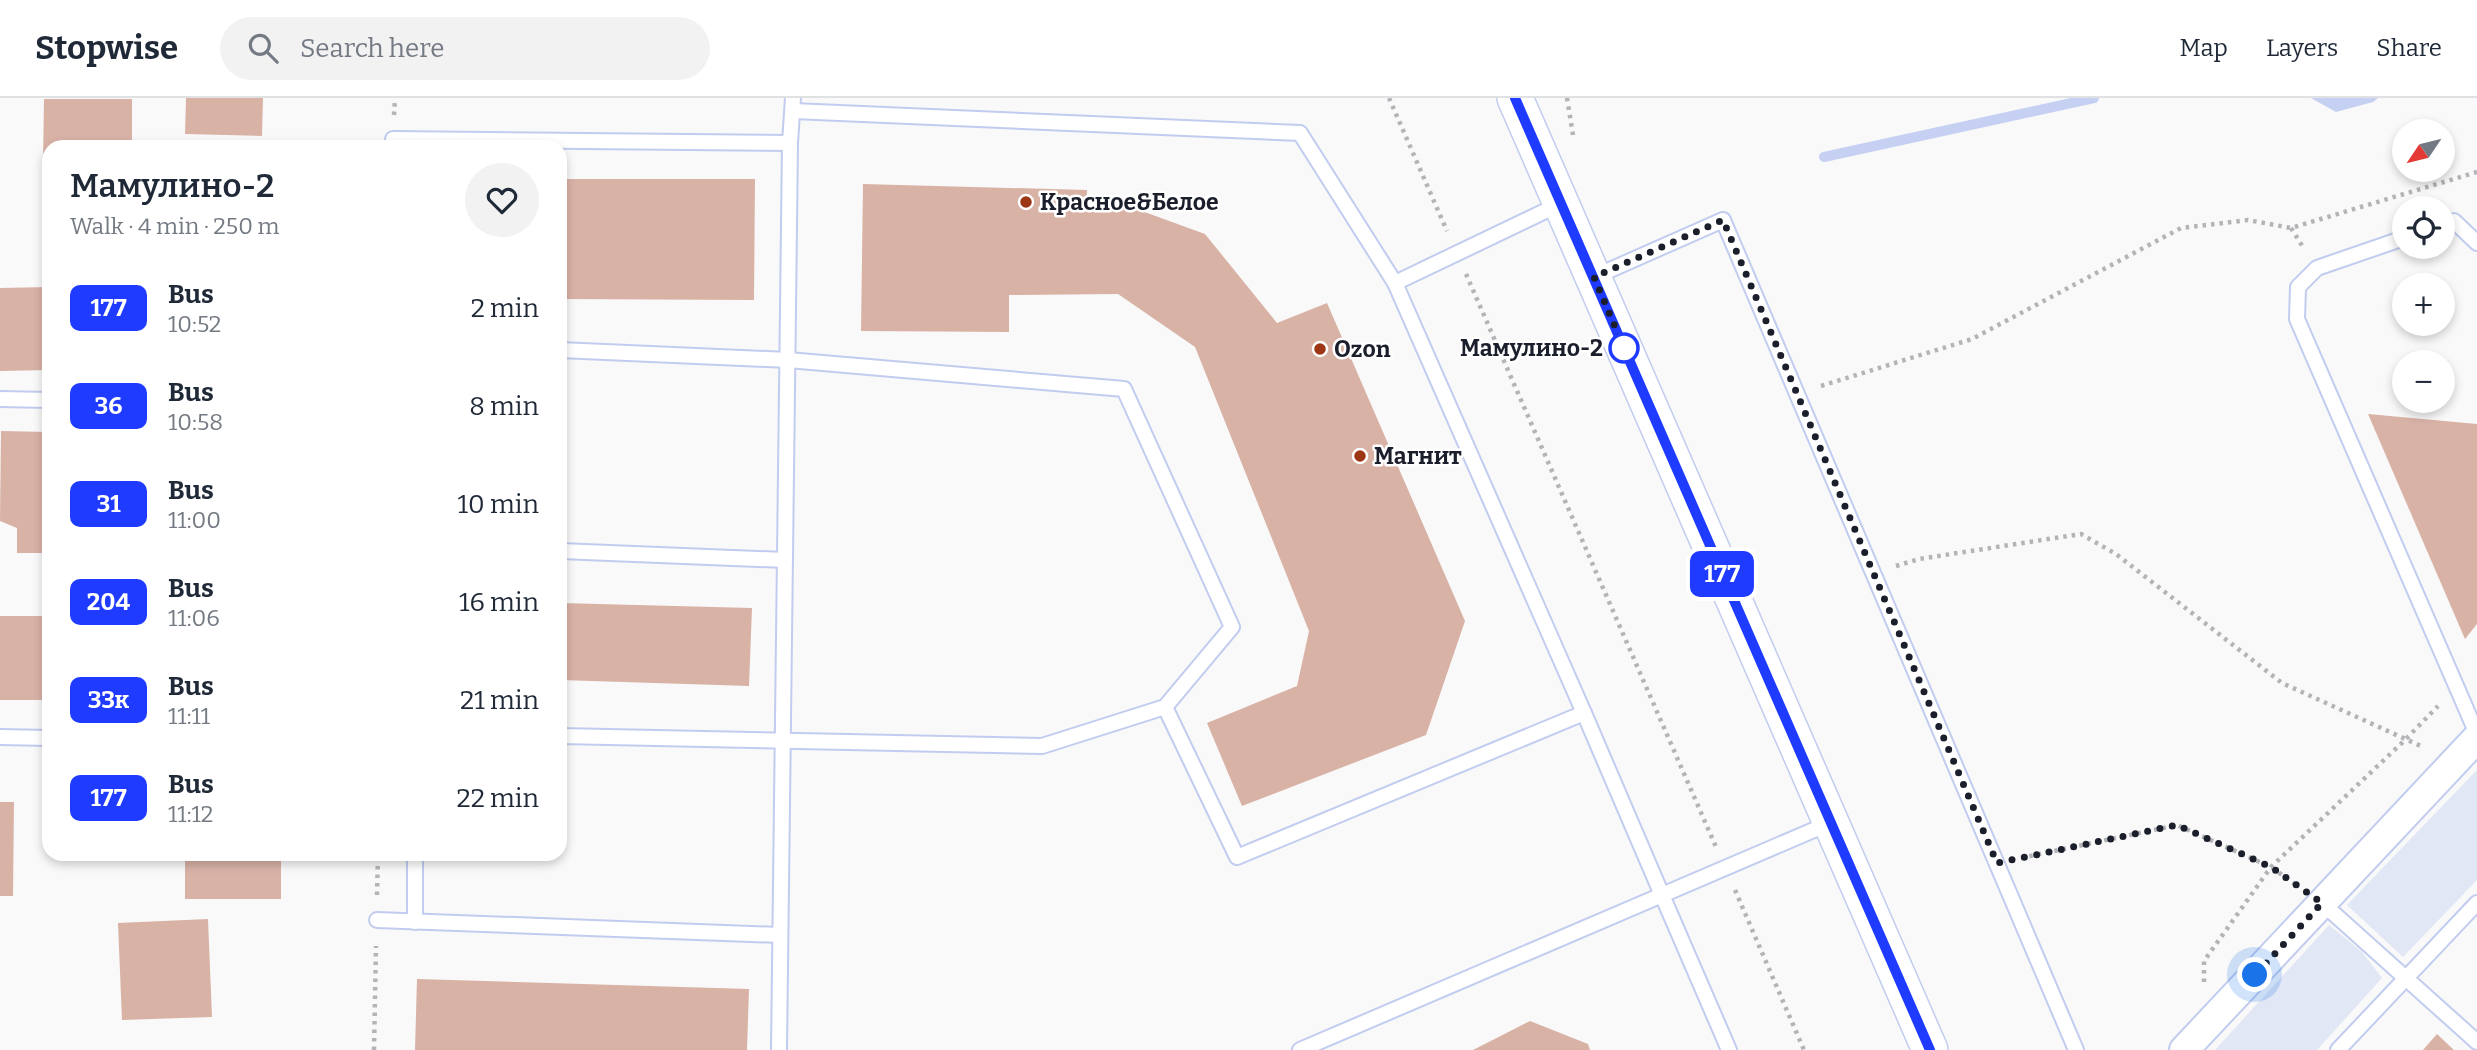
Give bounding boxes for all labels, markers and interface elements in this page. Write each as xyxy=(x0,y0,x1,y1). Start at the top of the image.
search box xyxy=(220,17,710,80)
text: Stopwise xyxy=(35,28,178,68)
icon: search xyxy=(244,29,282,67)
text: Search here xyxy=(300,33,444,64)
text: Map xyxy=(2180,34,2228,62)
text: Layers xyxy=(2266,34,2338,62)
text: Share xyxy=(2376,34,2442,62)
north arrow xyxy=(2392,119,2455,182)
map controls xyxy=(2392,119,2455,413)
button: heart xyxy=(465,163,539,237)
text: Мамулино-2 xyxy=(70,166,274,206)
place label: Красное&Белое xyxy=(1040,188,1219,216)
marker: Красное&Белое xyxy=(1018,194,1034,210)
button: locate xyxy=(2392,196,2455,259)
text: Walk · 4 min · 250 m xyxy=(70,212,279,240)
button: + xyxy=(2392,273,2455,336)
text: Bus xyxy=(168,279,214,310)
text: 2 min xyxy=(471,293,539,324)
text: 177 xyxy=(90,294,127,322)
text: 10:52 xyxy=(168,310,221,338)
marker: Мамулино-2 xyxy=(1609,333,1639,363)
place label: Мамулино-2 xyxy=(1460,334,1603,362)
place label: Ozon xyxy=(1334,335,1391,363)
marker: Ozon xyxy=(1312,341,1328,357)
button: − xyxy=(2392,350,2455,413)
text: Bus xyxy=(168,377,214,408)
text: 8 min xyxy=(469,391,539,422)
text: 36 xyxy=(94,392,123,420)
text: 10:58 xyxy=(168,408,223,436)
place label: Магнит xyxy=(1374,442,1462,470)
marker: Магнит xyxy=(1352,448,1368,464)
text: Bus xyxy=(168,475,214,506)
text: 10 min xyxy=(458,489,539,520)
text: 31 xyxy=(96,490,121,518)
text: 11:00 xyxy=(168,506,221,534)
line badge: 177 xyxy=(1682,551,1762,597)
text: 177 xyxy=(1704,560,1740,588)
text: Bus xyxy=(168,573,214,604)
text: 16 min xyxy=(459,587,539,618)
text: 204 xyxy=(87,588,130,616)
text: 11:06 xyxy=(168,604,220,632)
text: Bus xyxy=(168,671,214,702)
text: 21 min xyxy=(460,685,539,716)
text: 33к xyxy=(88,686,129,714)
text: 11:11 xyxy=(168,702,210,730)
text: Bus xyxy=(168,769,214,800)
text: 22 min xyxy=(457,783,539,814)
text: 177 xyxy=(90,784,127,812)
text: 11:12 xyxy=(168,800,213,828)
your location xyxy=(2237,957,2272,992)

